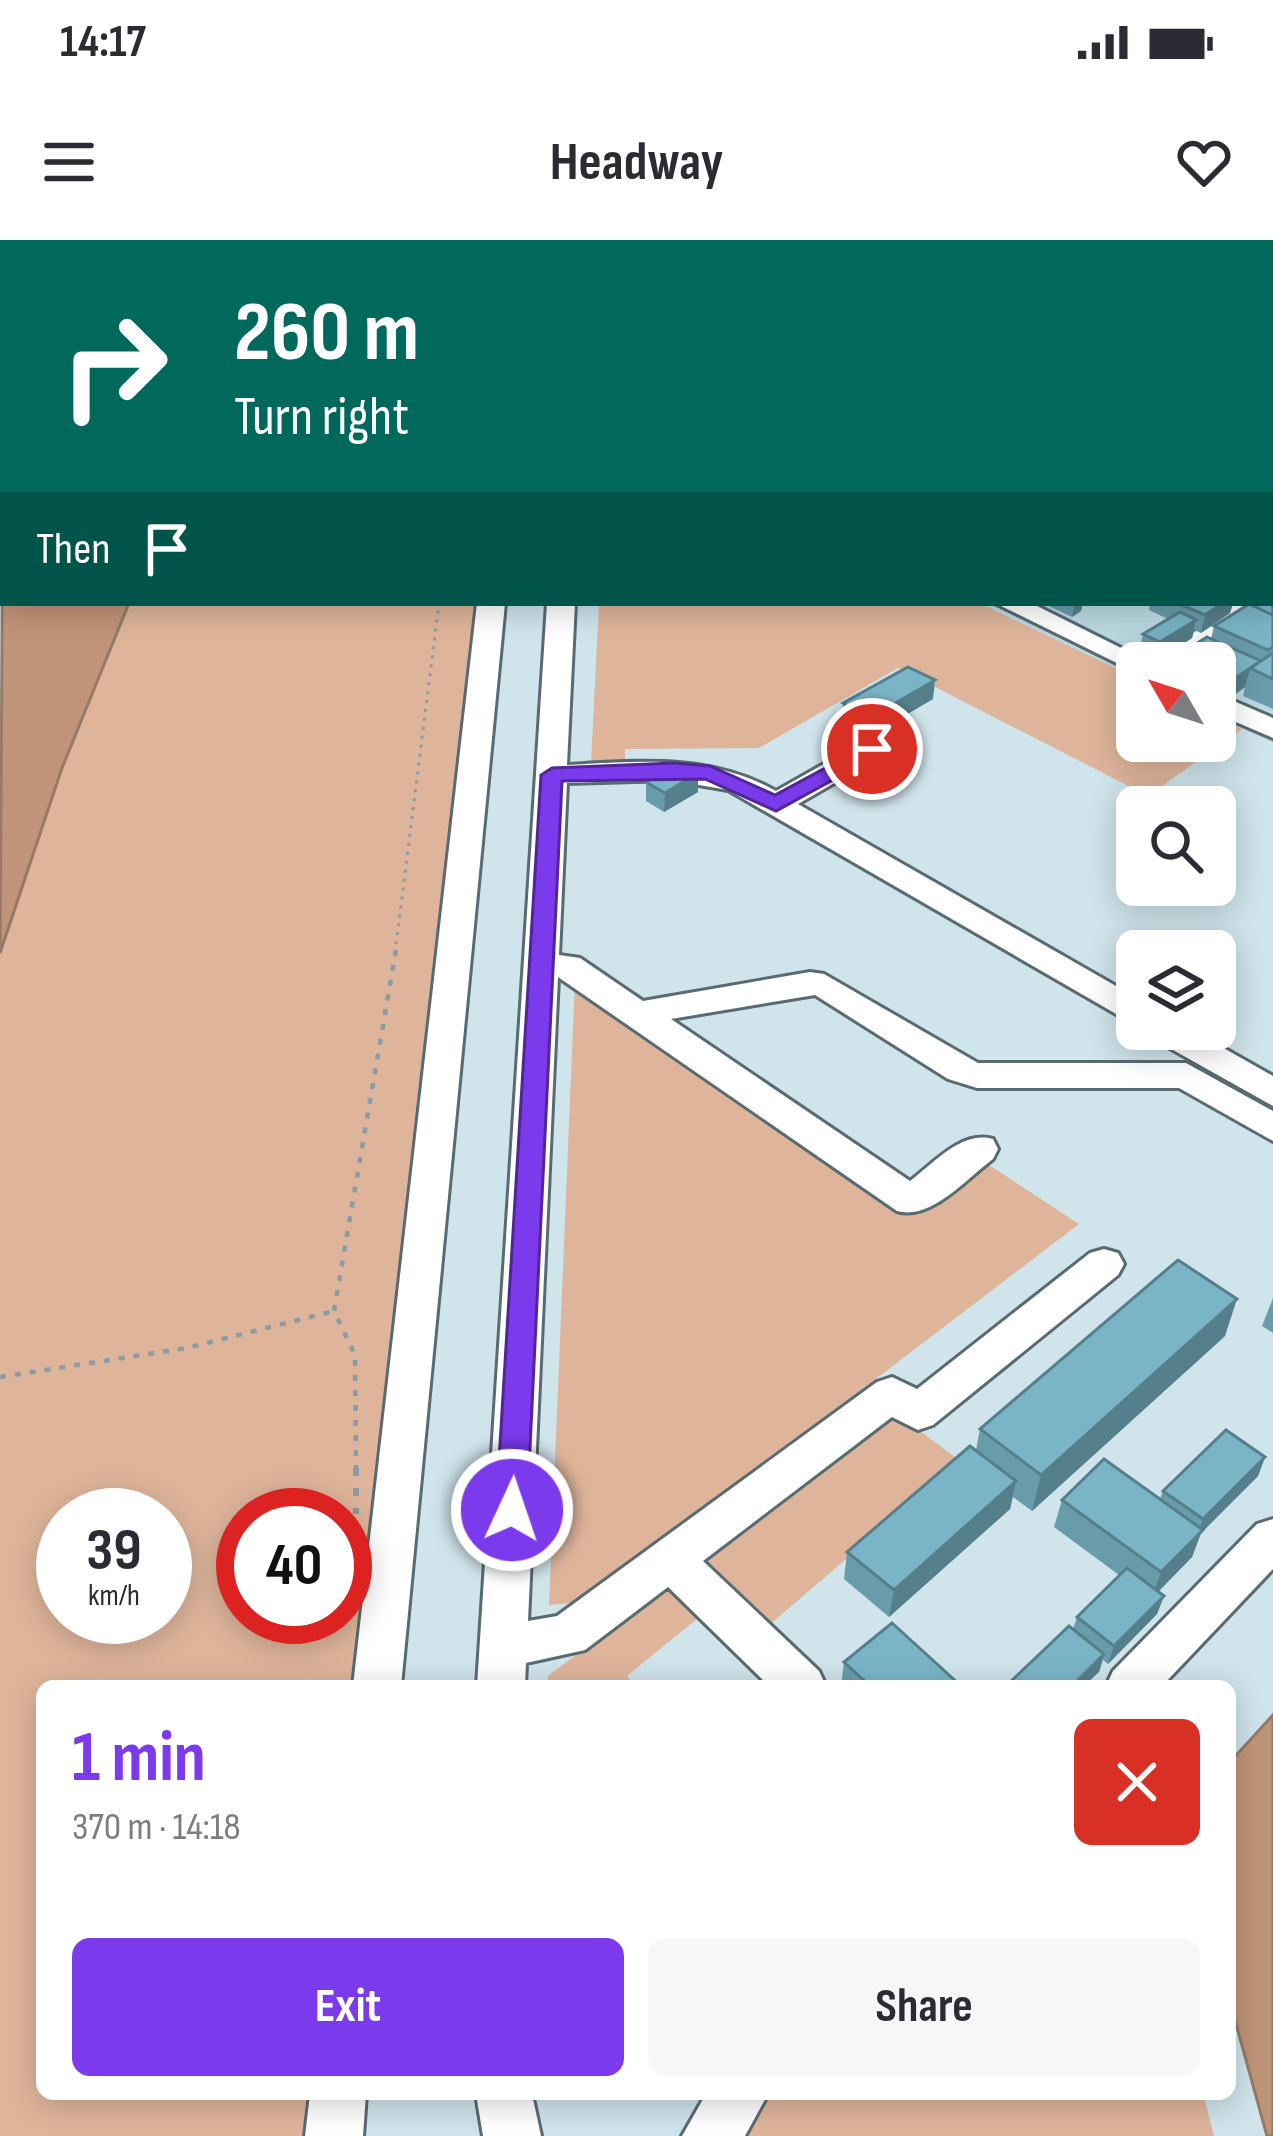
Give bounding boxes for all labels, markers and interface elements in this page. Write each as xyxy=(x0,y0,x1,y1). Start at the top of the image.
text: 14:17 xyxy=(60,15,146,70)
icon: menu xyxy=(36,129,102,195)
icon: heart xyxy=(1171,129,1237,195)
text: Headway xyxy=(550,130,723,195)
text: 260 m xyxy=(234,283,419,384)
icon: right xyxy=(36,288,192,444)
text: Turn right xyxy=(234,385,409,450)
icon: arrive xyxy=(134,516,200,582)
text: Then xyxy=(36,522,110,577)
north arrow xyxy=(1116,642,1236,762)
map controls xyxy=(1116,642,1236,1050)
pin xyxy=(821,698,923,800)
icon: arrive xyxy=(839,716,905,782)
button: search xyxy=(1116,786,1236,906)
button: layers xyxy=(1116,930,1236,1050)
position arrow xyxy=(449,1447,575,1573)
speed limit sign: 40 xyxy=(216,1488,372,1644)
text: 39 xyxy=(86,1515,142,1587)
text: km/h xyxy=(88,1578,140,1614)
text: 1 min xyxy=(72,1715,206,1802)
button: close xyxy=(1074,1719,1200,1845)
text: 370 m · 14:18 xyxy=(72,1804,241,1851)
button: Exit xyxy=(72,1938,624,2076)
button: Share xyxy=(648,1938,1200,2076)

